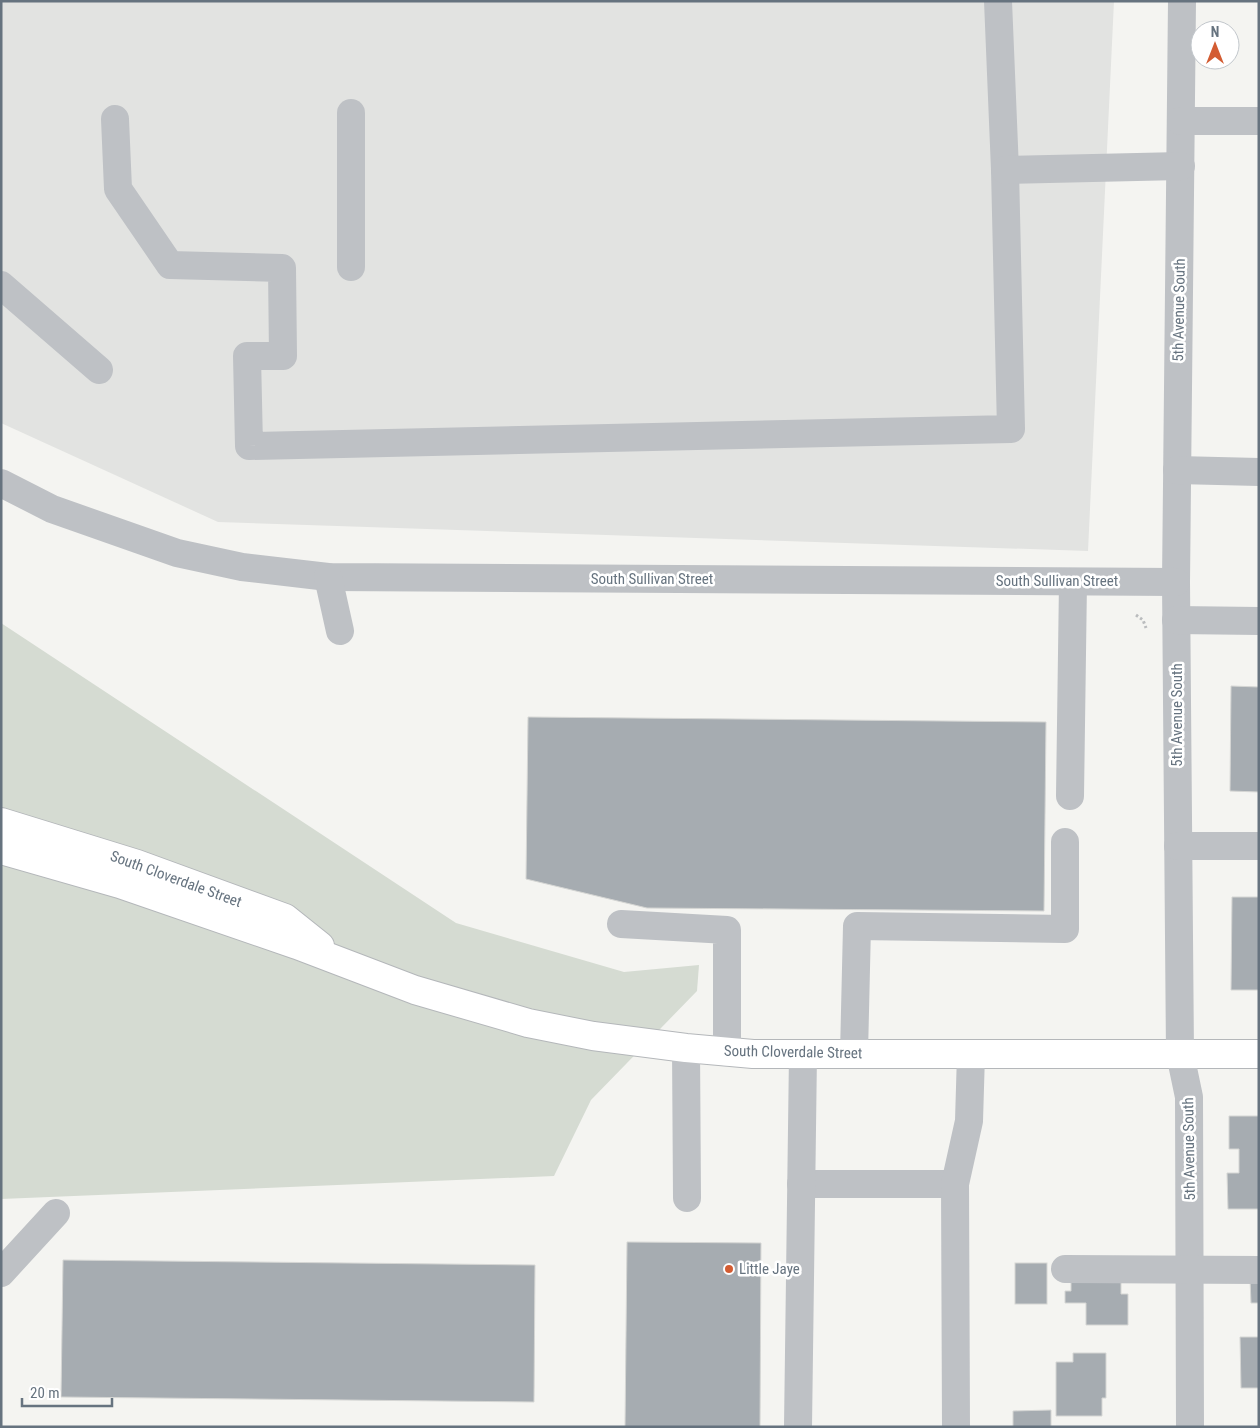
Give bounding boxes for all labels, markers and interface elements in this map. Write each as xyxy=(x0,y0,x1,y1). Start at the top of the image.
north arrow xyxy=(1190,20,1240,70)
text: N xyxy=(1211,24,1219,40)
street label: 5th Avenue South xyxy=(1169,258,1189,362)
street label: South Sullivan Street xyxy=(591,570,713,588)
street label: South Sullivan Street xyxy=(996,572,1118,590)
street label: 5th Avenue South xyxy=(1168,663,1186,767)
street label: South Cloverdale Street xyxy=(108,847,244,911)
street label: South Cloverdale Street xyxy=(724,1042,862,1062)
street label: 5th Avenue South xyxy=(1179,1097,1199,1201)
place label: Little Jaye xyxy=(739,1260,800,1278)
marker: Little Jaye xyxy=(723,1263,735,1275)
scale bar xyxy=(22,1376,112,1408)
text: 20 m xyxy=(30,1384,60,1402)

